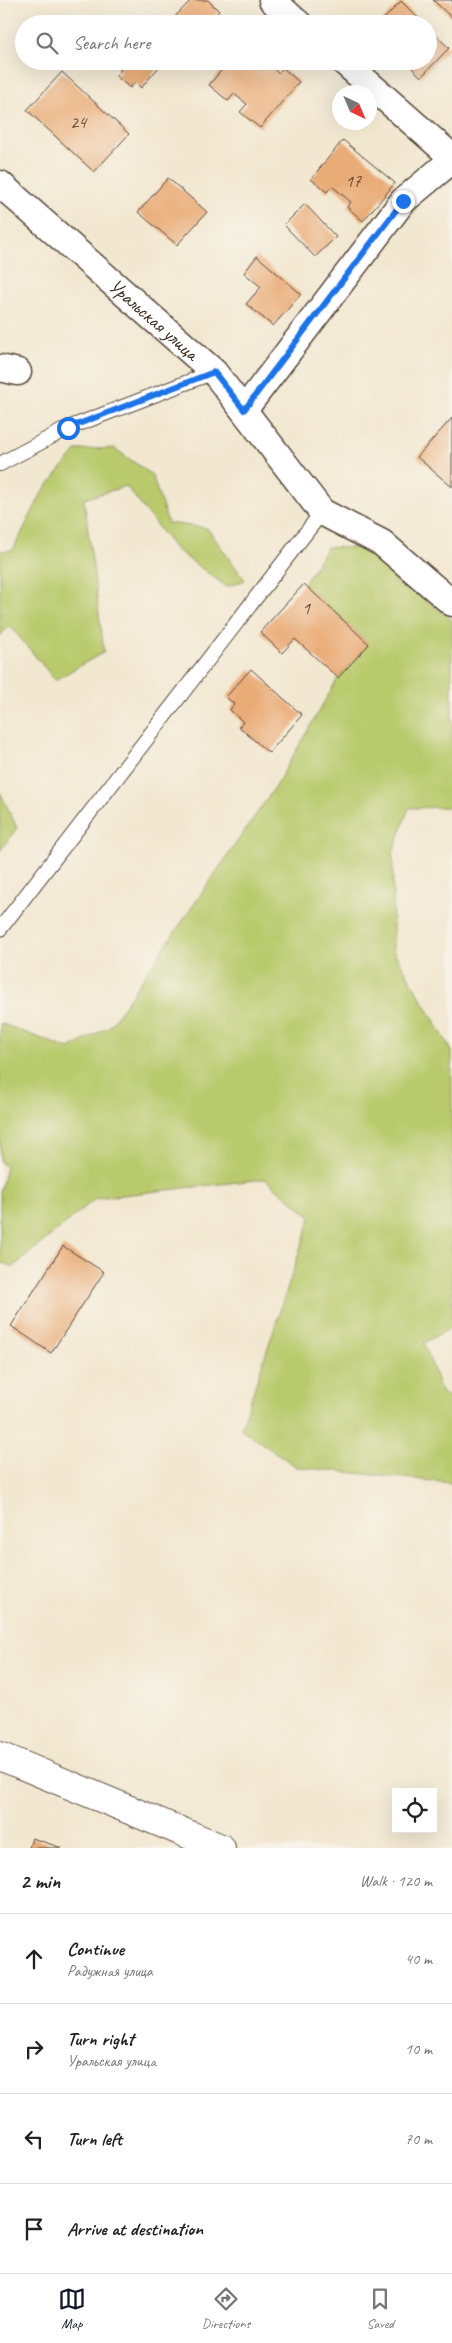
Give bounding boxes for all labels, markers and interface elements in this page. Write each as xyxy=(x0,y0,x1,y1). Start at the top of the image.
search box xyxy=(15,15,437,70)
icon: search xyxy=(33,29,61,57)
text: Search here xyxy=(73,31,150,55)
north arrow xyxy=(332,85,377,130)
house number: 24 xyxy=(70,111,88,133)
house number: 17 xyxy=(345,170,362,192)
route end xyxy=(392,190,415,213)
street label: Уральская улица xyxy=(104,273,205,367)
route start xyxy=(57,417,80,440)
house number: 1 xyxy=(302,597,311,619)
map controls xyxy=(392,1788,437,1833)
button: locate xyxy=(392,1788,437,1833)
text: 2 min xyxy=(20,1868,60,1894)
text: Walk · 120 m xyxy=(360,1871,432,1891)
text: Continue xyxy=(67,1937,124,1961)
icon: ahead xyxy=(20,1945,48,1973)
text: 40 m xyxy=(405,1949,432,1969)
text: Радужная улица xyxy=(67,1961,153,1981)
text: Turn right xyxy=(67,2027,134,2051)
icon: right xyxy=(20,2035,48,2063)
text: 10 m xyxy=(405,2039,432,2059)
text: Уральская улица xyxy=(67,2051,156,2071)
icon: left xyxy=(20,2125,48,2153)
text: Turn left xyxy=(67,2127,122,2151)
text: 70 m xyxy=(405,2129,432,2149)
icon: arrive xyxy=(20,2215,48,2243)
text: Arrive at destination xyxy=(67,2217,203,2241)
tab: Map xyxy=(58,2285,86,2332)
tab: Directions xyxy=(202,2285,250,2332)
tab: Saved xyxy=(366,2285,394,2332)

